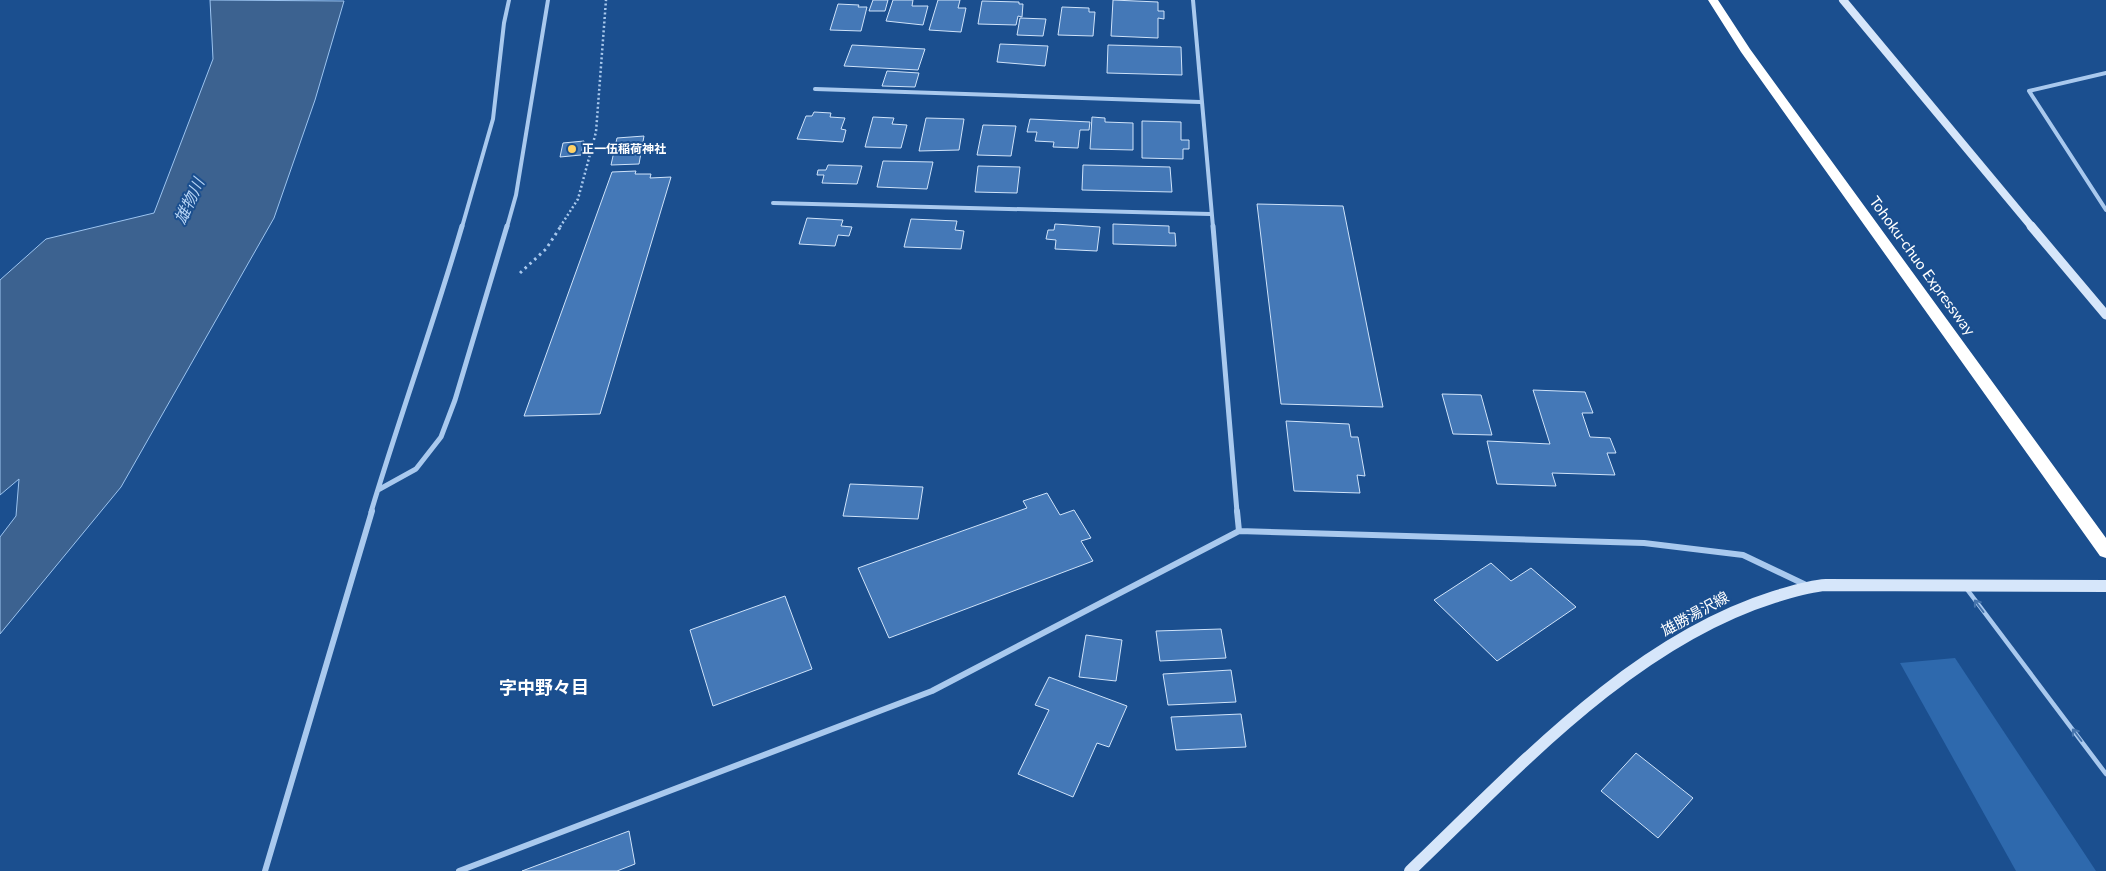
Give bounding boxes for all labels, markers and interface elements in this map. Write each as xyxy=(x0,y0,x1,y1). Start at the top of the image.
place label: 正一伍稲荷神社 xyxy=(582,141,666,156)
marker: 正一伍稲荷神社 xyxy=(566,143,578,155)
water label: 雄物川 xyxy=(170,173,208,227)
street label: Tohoku-chuo Expressway xyxy=(1866,192,1979,339)
street label: 雄勝湯沢線 xyxy=(1657,587,1732,639)
one-way arrow xyxy=(1974,599,1984,613)
district label: 字中野々目 xyxy=(499,676,589,698)
one-way arrow xyxy=(2071,729,2082,742)

